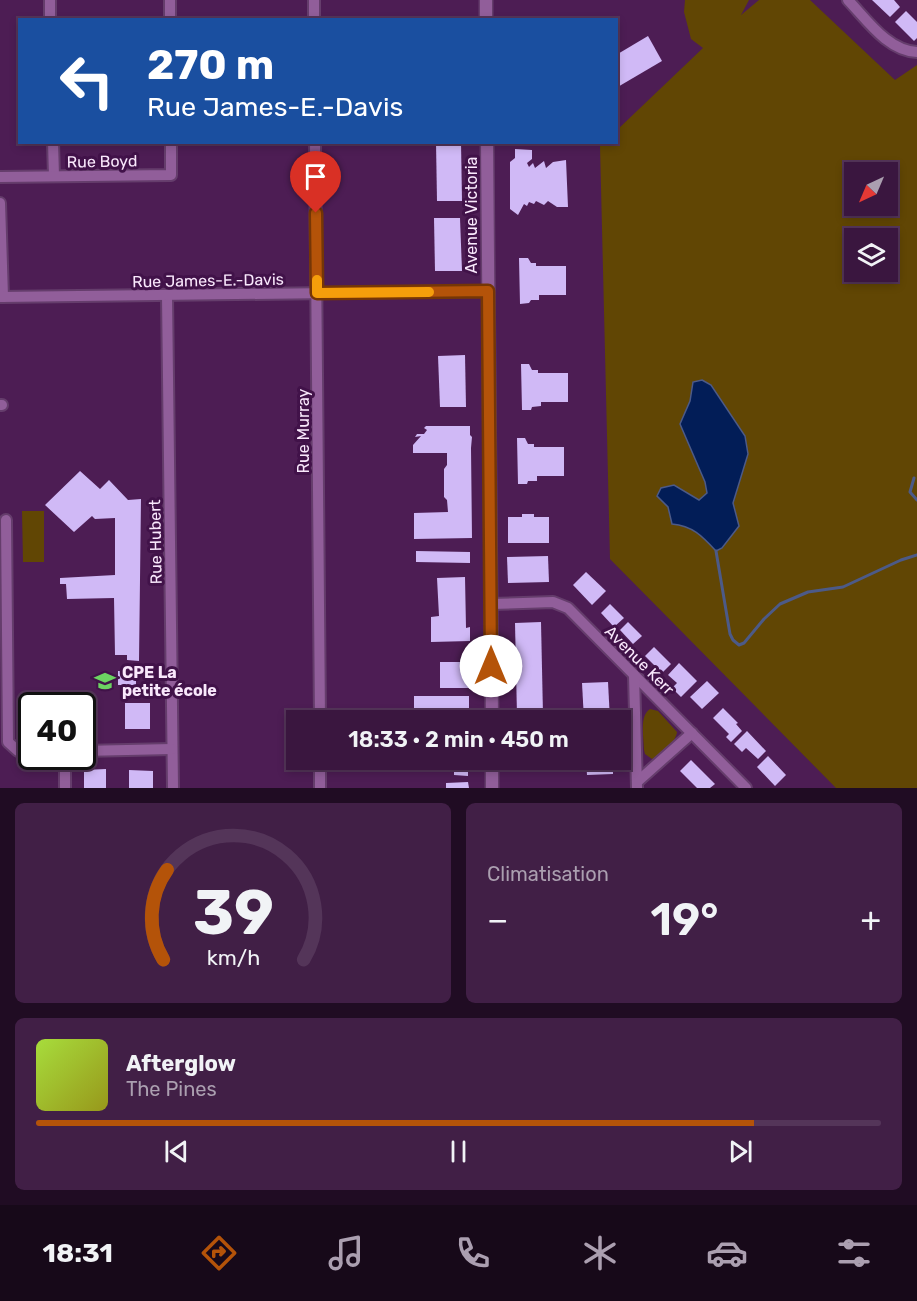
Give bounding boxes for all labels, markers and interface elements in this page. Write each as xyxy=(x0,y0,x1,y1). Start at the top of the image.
text: 270 m xyxy=(147,40,274,90)
icon: left xyxy=(48,42,126,120)
text: Rue James-E.-Davis xyxy=(147,91,403,123)
street label: Rue Boyd xyxy=(67,151,137,172)
pin xyxy=(290,151,341,213)
street label: Avenue Victoria xyxy=(462,157,481,273)
icon: arrive xyxy=(299,160,332,193)
north arrow xyxy=(844,162,898,216)
map controls xyxy=(844,162,898,282)
button: layers xyxy=(844,228,898,282)
street label: Rue James-E.-Davis xyxy=(132,270,284,291)
street label: Rue Murray xyxy=(294,388,313,473)
street label: Rue Hubert xyxy=(145,499,166,585)
street label: Avenue Kerr xyxy=(601,622,678,699)
position arrow xyxy=(459,634,523,698)
place label: CPE La petite école xyxy=(122,663,217,700)
school or university icon: CPE La petite école xyxy=(93,669,117,693)
speed limit sign: 40 xyxy=(18,692,96,770)
text: 18:33 · 2 min · 450 m xyxy=(348,726,569,753)
text: Climatisation xyxy=(487,862,609,886)
text: 39 xyxy=(192,876,274,950)
text: 19° xyxy=(650,893,718,946)
text: − xyxy=(487,900,508,939)
text: + xyxy=(860,900,881,939)
text: km/h xyxy=(206,945,260,970)
text: Afterglow xyxy=(126,1050,236,1077)
text: The Pines xyxy=(126,1077,217,1101)
icon: previous xyxy=(160,1135,193,1168)
icon: pause xyxy=(442,1135,475,1168)
icon: next xyxy=(724,1135,757,1168)
icon: directions xyxy=(198,1232,240,1274)
icon: music xyxy=(325,1232,367,1274)
icon: phone xyxy=(452,1232,494,1274)
icon: climate xyxy=(579,1232,621,1274)
icon: car xyxy=(706,1232,748,1274)
icon: filters xyxy=(833,1232,875,1274)
text: 18:31 xyxy=(42,1237,113,1269)

